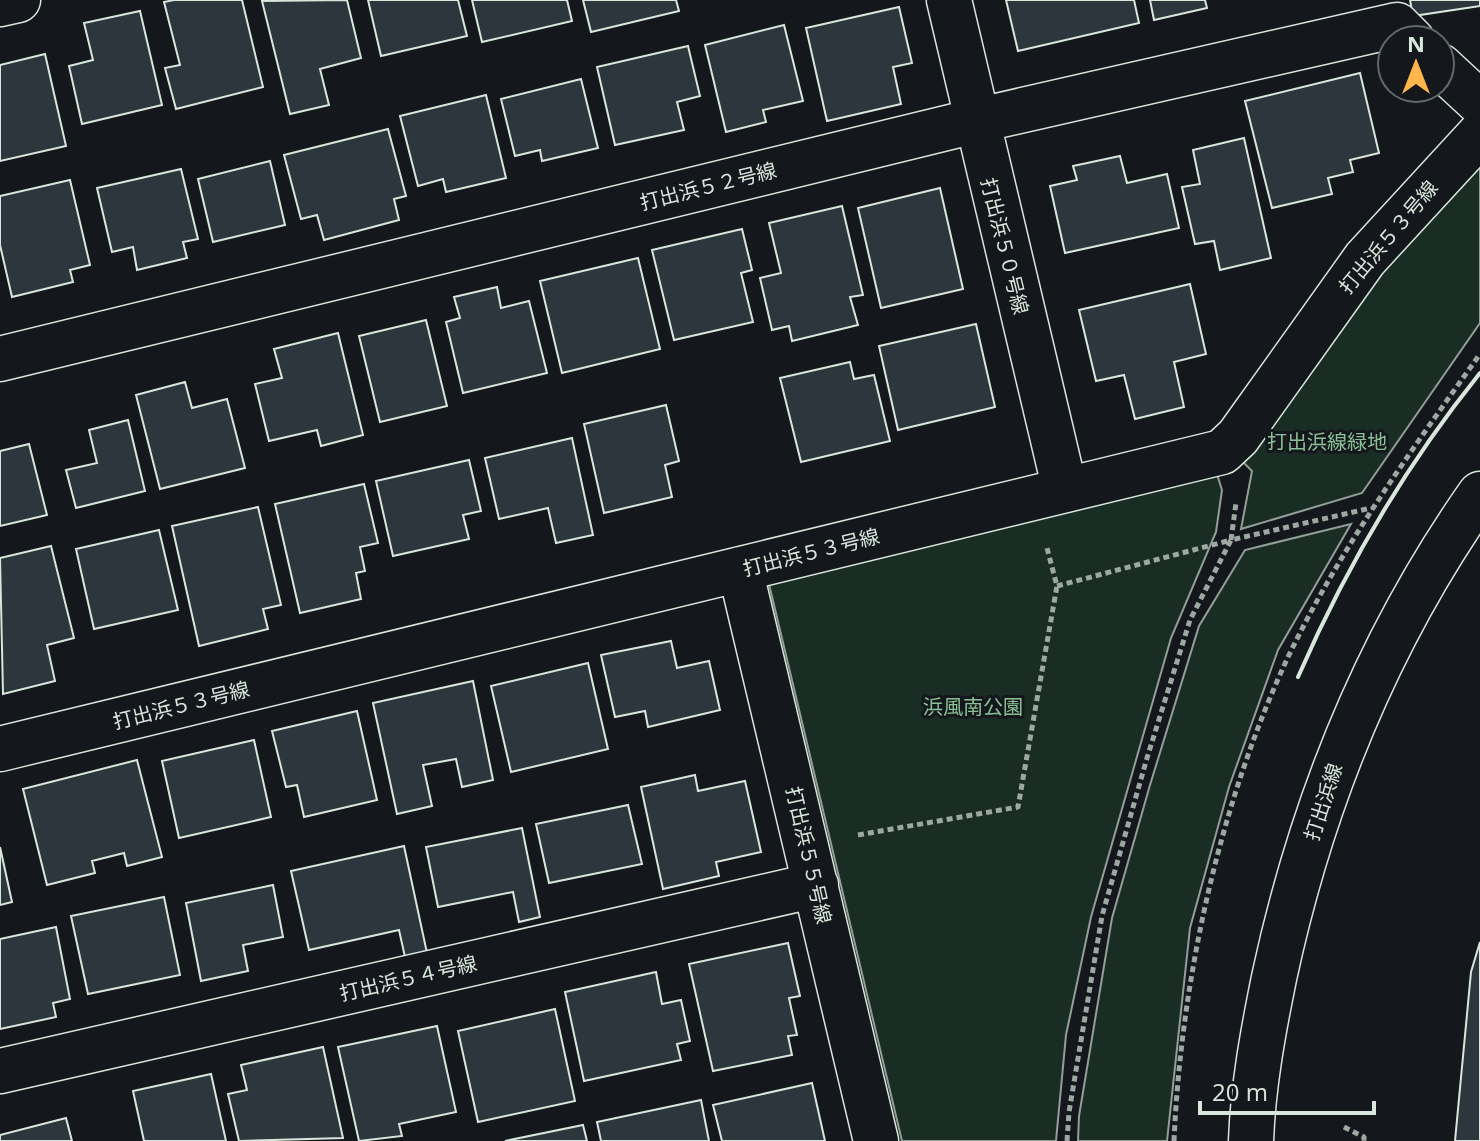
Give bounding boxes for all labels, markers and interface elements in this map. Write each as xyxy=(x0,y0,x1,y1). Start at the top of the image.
north arrow xyxy=(1376,24,1456,104)
text: N xyxy=(1407,28,1425,58)
street label: 打出浜５２号線 xyxy=(637,156,779,216)
street label: 打出浜５０号線 xyxy=(975,175,1035,317)
street label: 打出浜５３号線 xyxy=(1333,175,1443,299)
park label: 打出浜線緑地 xyxy=(1267,428,1387,455)
street label: 打出浜５３号線 xyxy=(740,522,882,582)
street label: 打出浜５３号線 xyxy=(110,675,252,735)
park label: 浜風南公園 xyxy=(923,693,1023,720)
street label: 打出浜線 xyxy=(1298,760,1348,844)
street label: 打出浜５５号線 xyxy=(780,784,838,926)
street label: 打出浜５４号線 xyxy=(337,949,479,1007)
scale bar xyxy=(1200,1065,1374,1115)
text: 20 m xyxy=(1212,1075,1268,1108)

